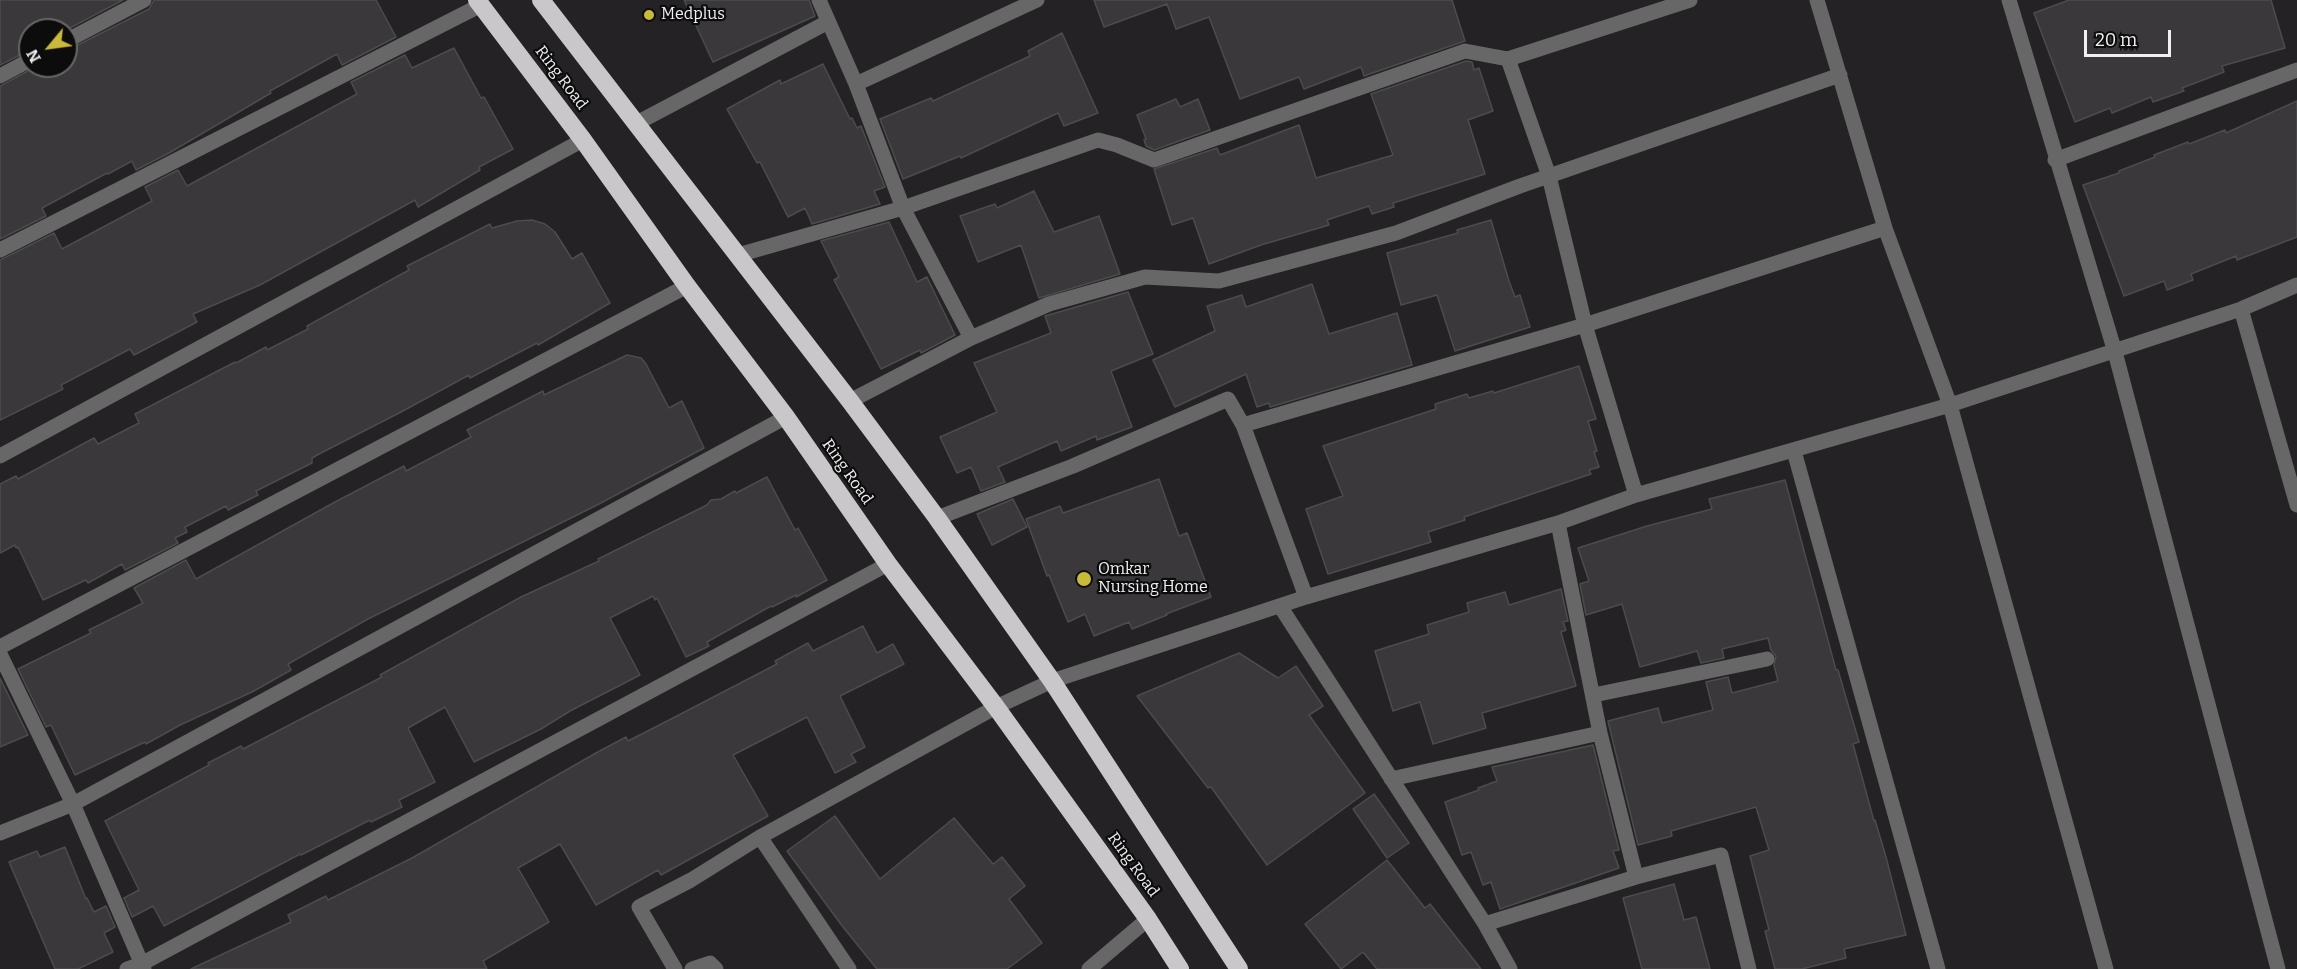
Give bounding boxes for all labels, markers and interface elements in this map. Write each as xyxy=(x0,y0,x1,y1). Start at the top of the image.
place label: Medplus xyxy=(661,5,725,25)
marker: Medplus xyxy=(642,8,656,22)
north arrow xyxy=(18,18,78,78)
scale bar xyxy=(2087,18,2174,56)
text: 20 m xyxy=(2095,29,2137,51)
street label: Ring Road xyxy=(531,42,591,114)
text: N xyxy=(22,46,45,66)
street label: Ring Road xyxy=(818,436,876,508)
place label: Omkar Nursing Home xyxy=(1098,560,1208,598)
marker: Omkar Nursing Home xyxy=(1075,570,1093,588)
street label: Ring Road xyxy=(1103,829,1163,901)

